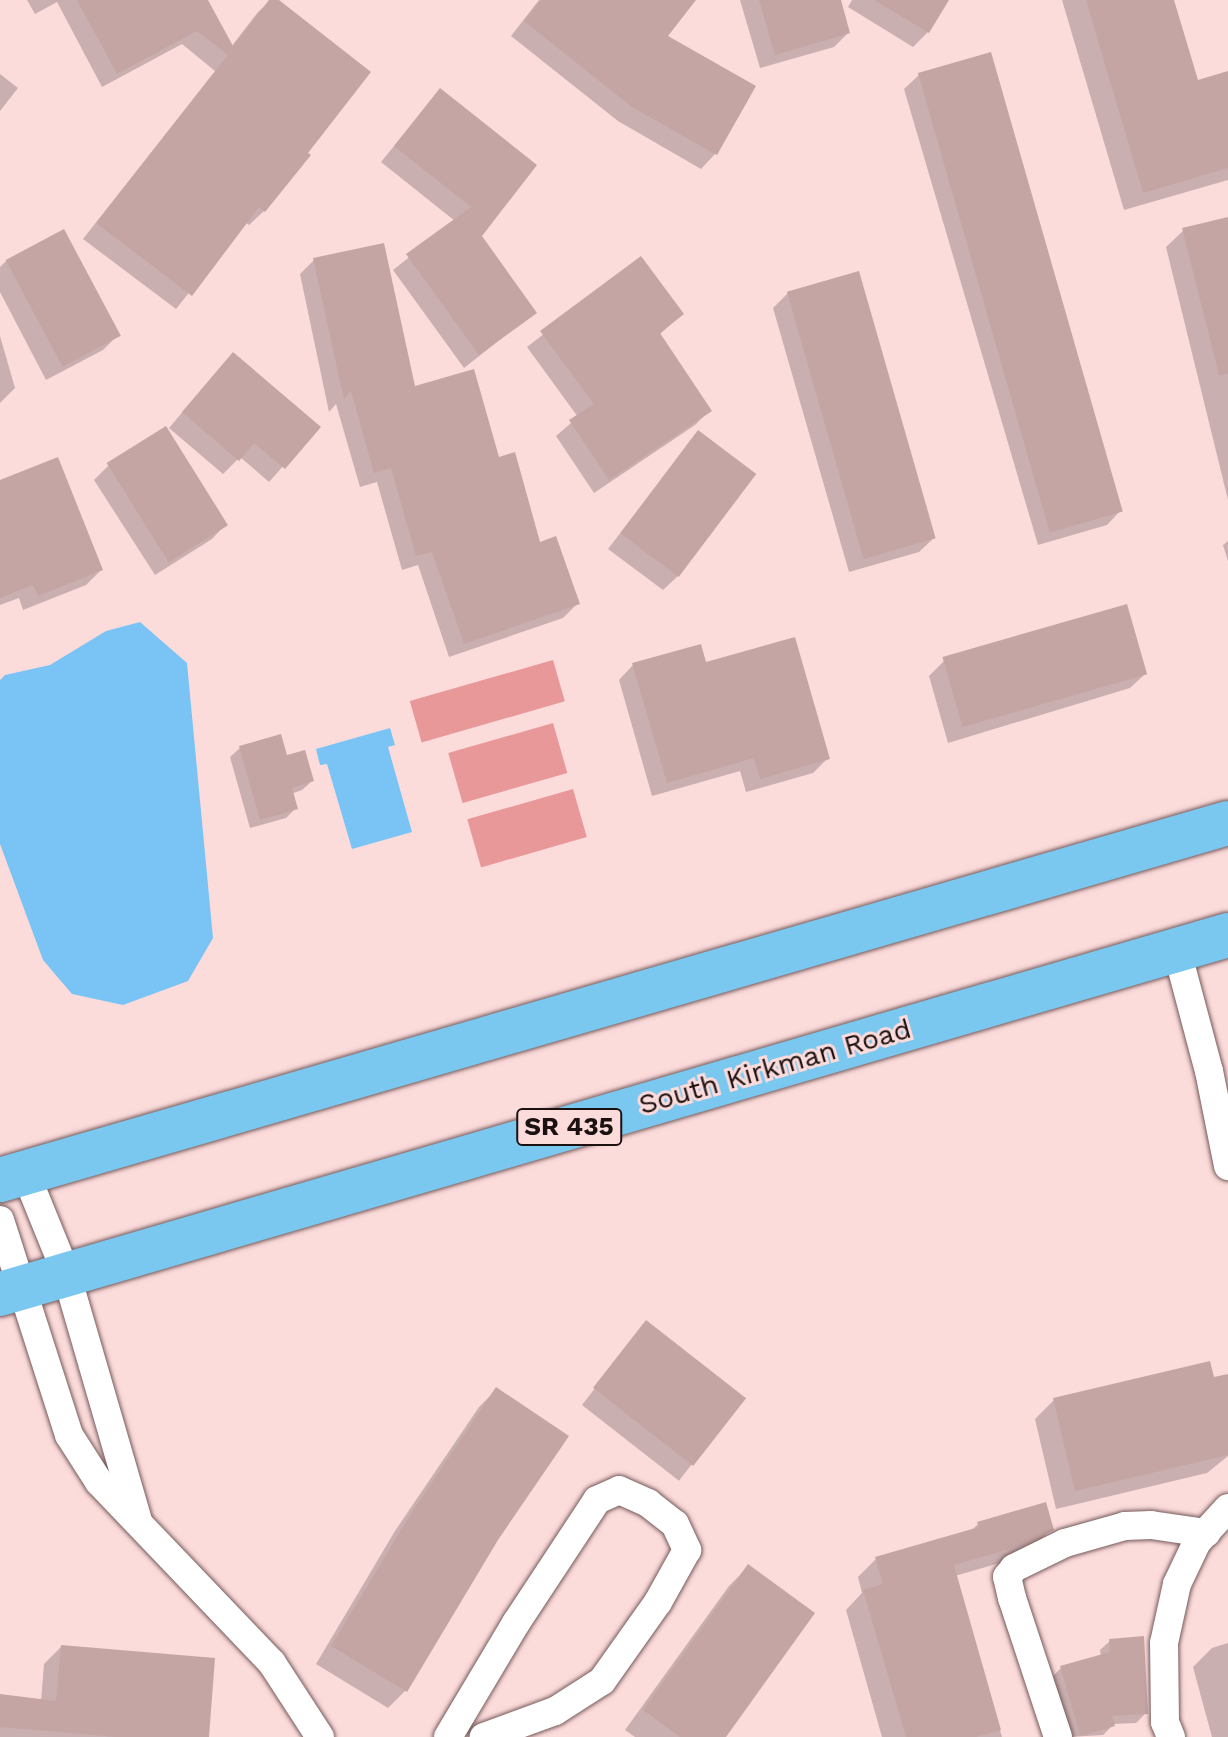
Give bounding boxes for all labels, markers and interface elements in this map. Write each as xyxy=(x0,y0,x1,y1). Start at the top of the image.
street label: South Kirkman Road xyxy=(635,1012,915,1122)
road number: SR 435 xyxy=(515,1105,623,1149)

